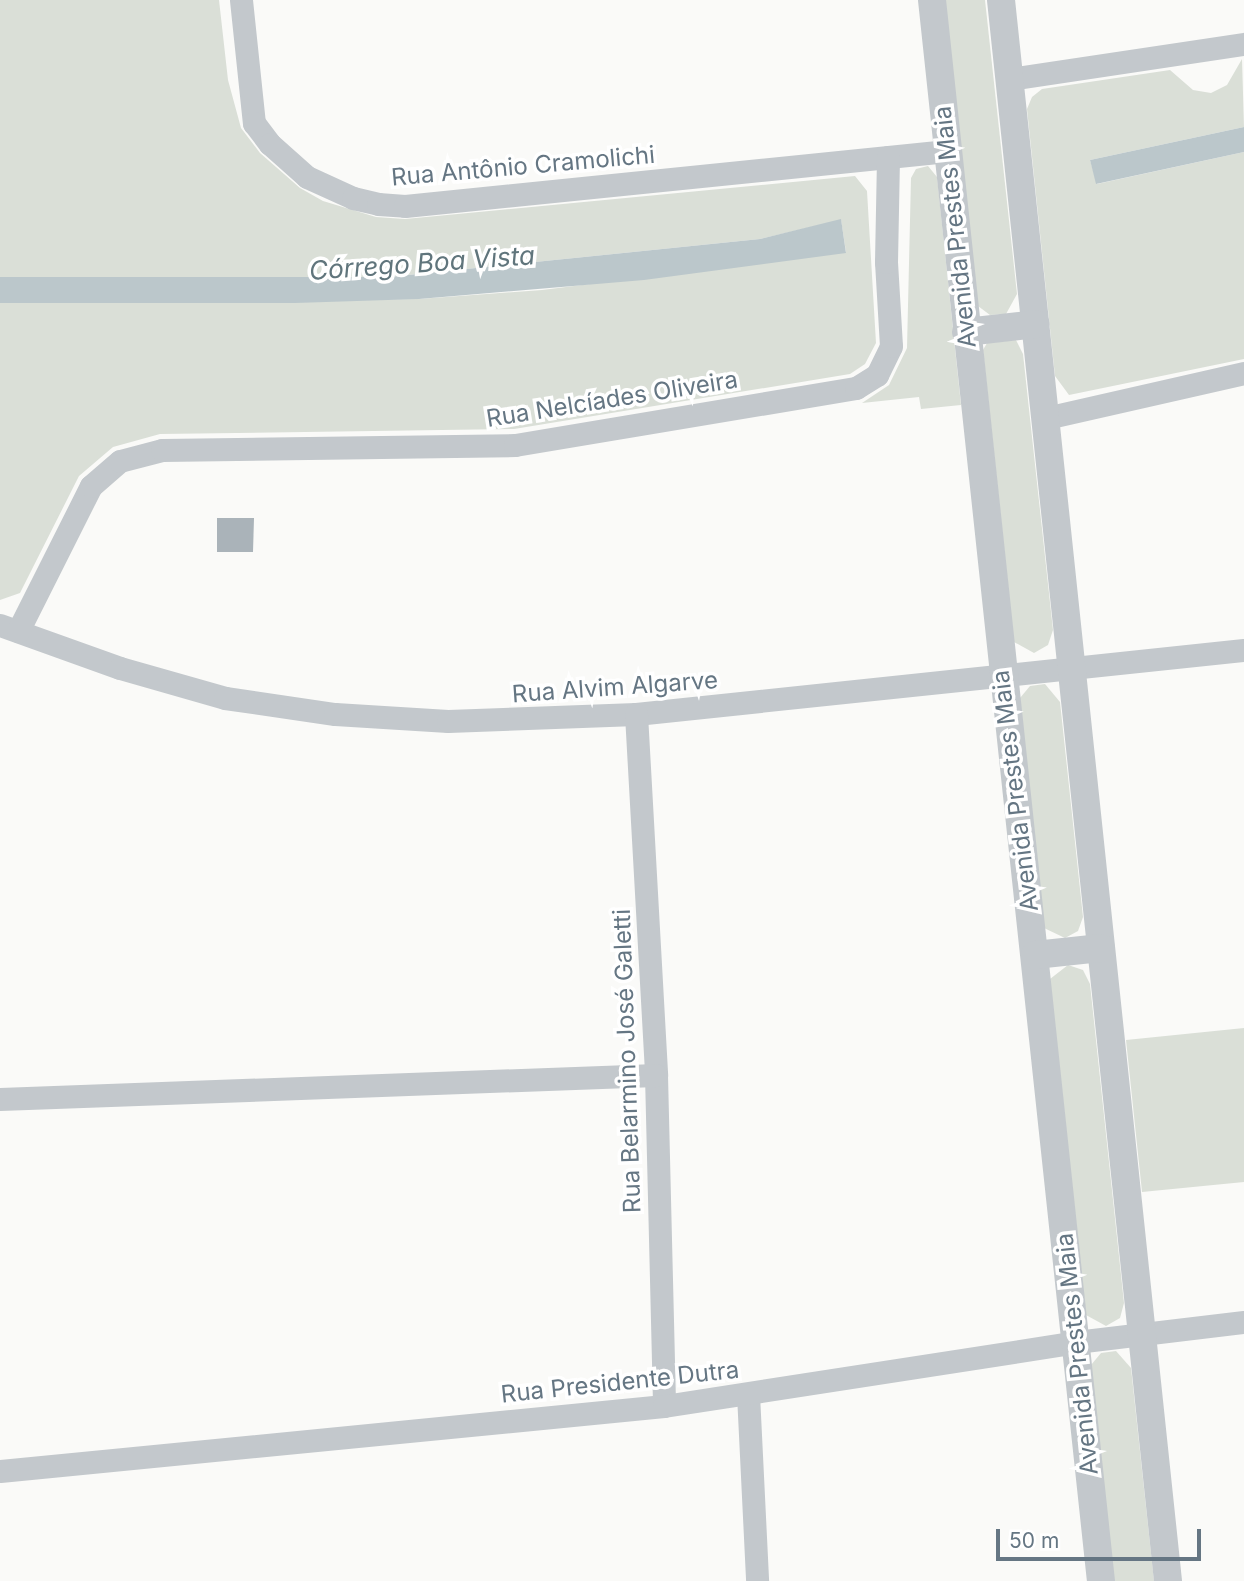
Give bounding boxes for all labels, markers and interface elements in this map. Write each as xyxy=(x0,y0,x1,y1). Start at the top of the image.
street label: Avenida Prestes Maia xyxy=(928,105,982,349)
street label: Rua Antônio Cramolichi xyxy=(390,140,656,192)
water label: Córrego Boa Vista xyxy=(308,240,536,286)
street label: Rua Nelcíades Oliveira xyxy=(484,365,740,433)
street label: Rua Alvim Algarve xyxy=(511,665,719,709)
street label: Avenida Prestes Maia xyxy=(986,669,1044,913)
street label: Rua Belarmino José Galetti xyxy=(607,909,647,1213)
street label: Avenida Prestes Maia xyxy=(1050,1232,1104,1476)
street label: Rua Presidente Dutra xyxy=(499,1355,741,1409)
scale bar xyxy=(999,1514,1204,1558)
text: 50 m xyxy=(1009,1528,1059,1553)

